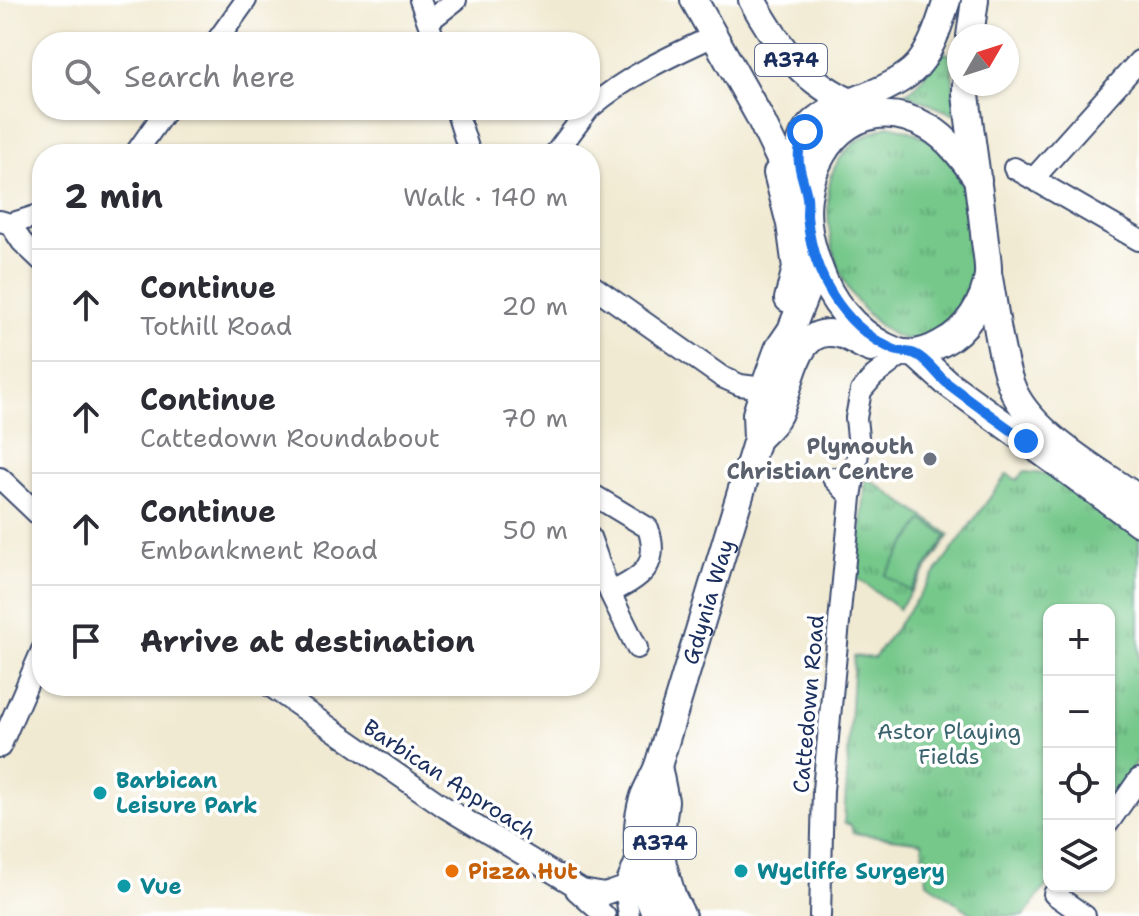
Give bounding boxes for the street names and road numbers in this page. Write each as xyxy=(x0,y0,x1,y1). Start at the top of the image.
road number: A374 xyxy=(755,44,827,76)
street label: Gdynia Way xyxy=(676,536,741,668)
street label: Cattedown Road xyxy=(786,614,831,794)
street label: Barbican Approach xyxy=(358,713,542,846)
road number: A374 xyxy=(624,827,696,859)

